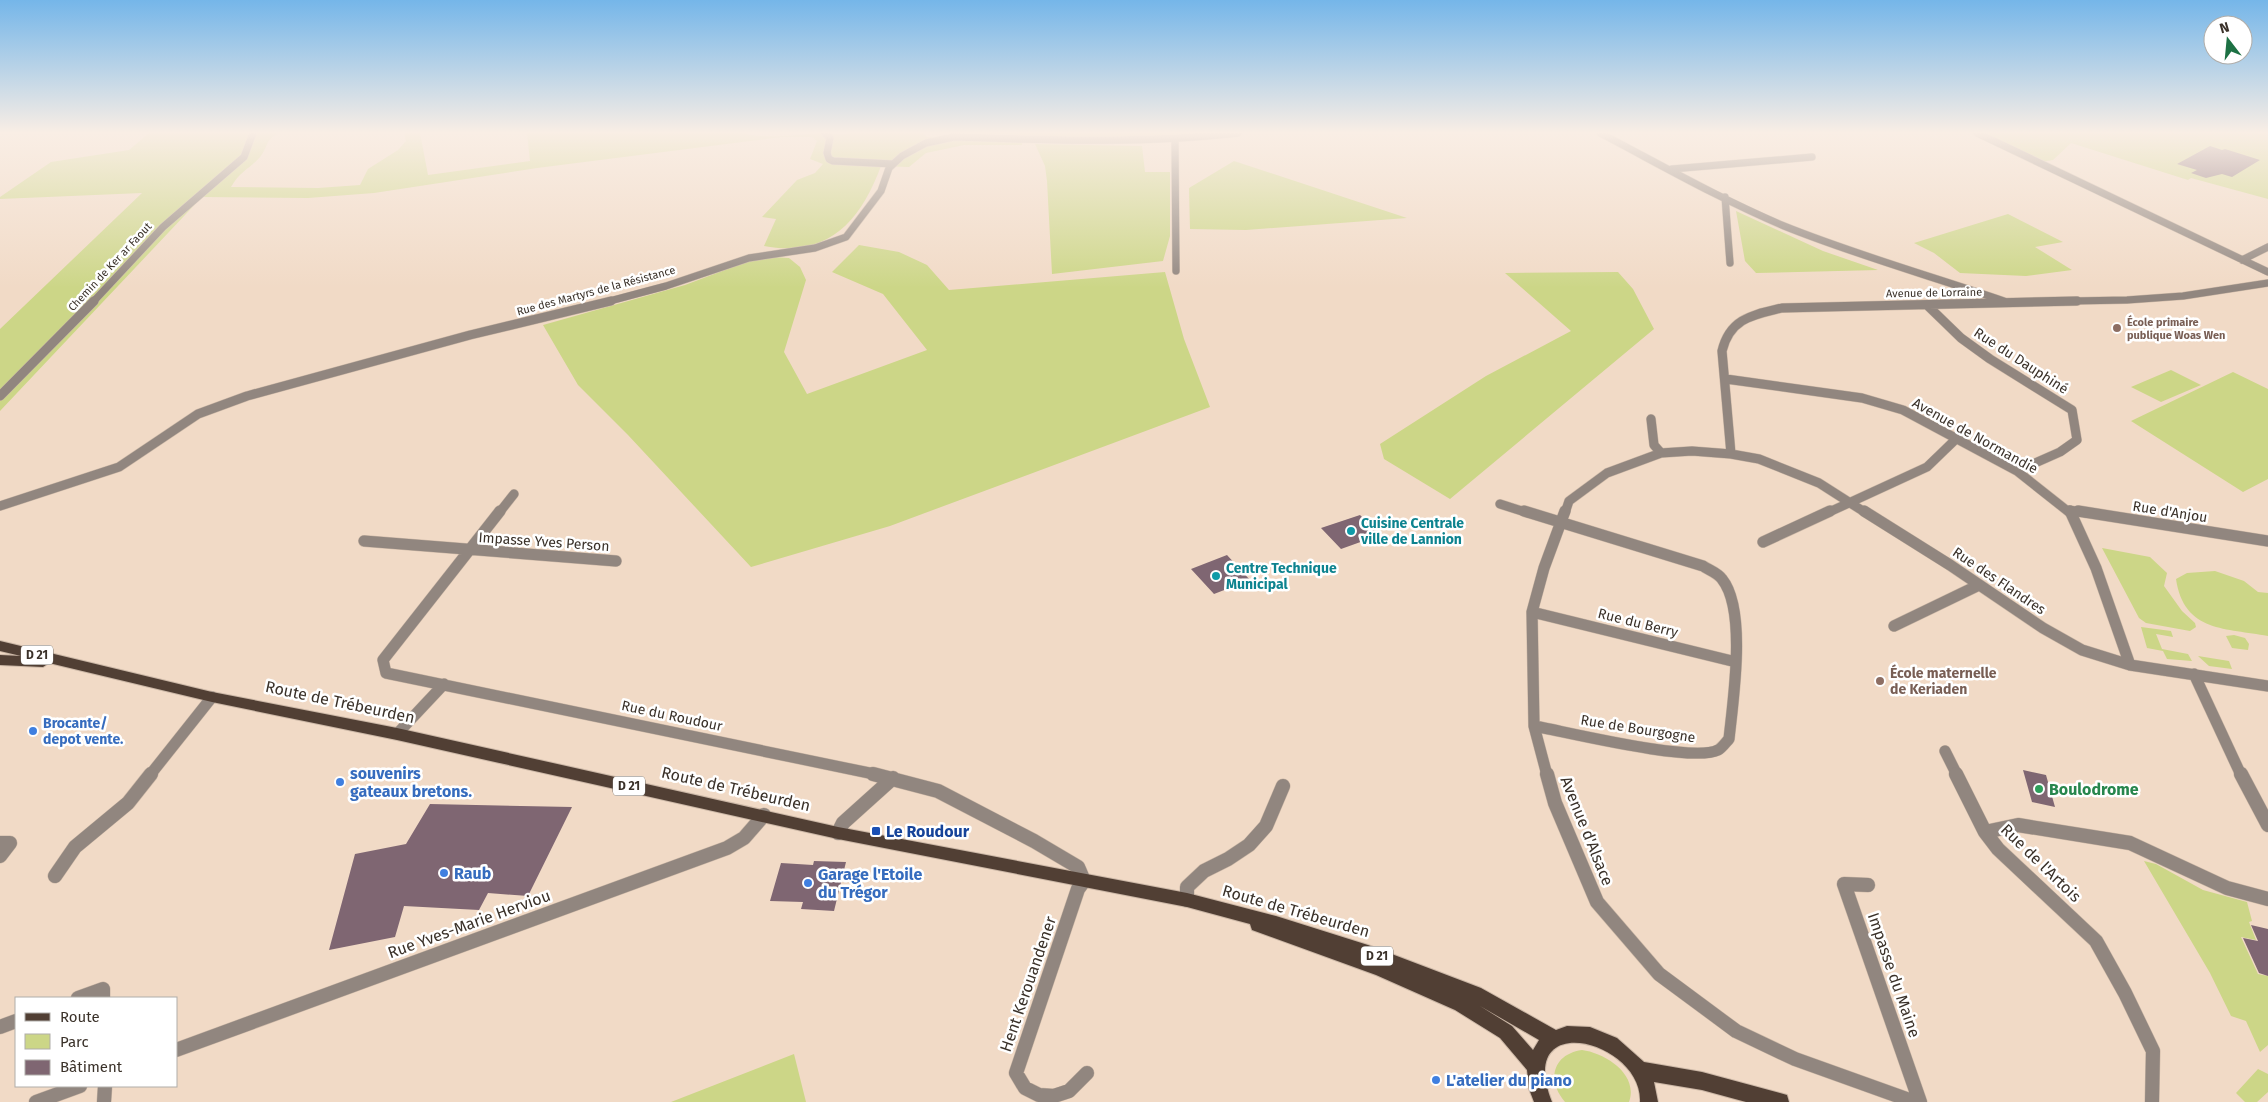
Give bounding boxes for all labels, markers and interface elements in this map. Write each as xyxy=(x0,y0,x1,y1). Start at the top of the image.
north arrow xyxy=(2203,15,2253,65)
text: N xyxy=(2218,19,2231,37)
street label: Chemin de Ker ar Faout xyxy=(66,220,154,314)
street label: Rue des Martyrs de la Résistance xyxy=(515,264,677,318)
street label: Avenue de Lorraine xyxy=(1886,286,1982,300)
place label: École primaire publique Woas Wen xyxy=(2127,315,2225,342)
marker: École primaire publique Woas Wen xyxy=(2111,322,2123,334)
street label: Rue du Dauphiné xyxy=(1971,324,2071,398)
street label: Avenue de Normandie xyxy=(1909,394,2041,478)
street label: Rue d'Anjou xyxy=(2131,498,2209,526)
place label: Cuisine Centrale ville de Lannion xyxy=(1360,515,1464,548)
marker: Cuisine Centrale ville de Lannion xyxy=(1345,525,1357,537)
street label: Impasse Yves Person xyxy=(478,529,610,555)
street label: Rue des Flandres xyxy=(1949,544,2049,619)
place label: Centre Technique Municipal xyxy=(1226,560,1337,593)
marker: Centre Technique Municipal xyxy=(1210,570,1222,582)
street label: Rue du Berry xyxy=(1596,605,1680,641)
road number: D 21 xyxy=(21,646,53,664)
place label: École maternelle de Keriaden xyxy=(1890,664,1997,698)
marker: École maternelle de Keriaden xyxy=(1874,675,1886,687)
street label: Route de Trébeurden xyxy=(264,677,416,727)
street label: Rue du Roudour xyxy=(620,697,725,735)
street label: Rue de Bourgogne xyxy=(1579,712,1697,746)
place label: Brocante/ depot vente. xyxy=(43,715,123,748)
marker: Brocante/ depot vente. xyxy=(27,725,39,737)
street label: Route de Trébeurden xyxy=(660,763,812,815)
place label: souvenirs gateaux bretons. xyxy=(350,764,472,801)
street label: Avenue d'Alsace xyxy=(1556,774,1618,888)
marker: souvenirs gateaux bretons. xyxy=(334,776,346,788)
road number: D 21 xyxy=(613,776,645,796)
place label: Boulodrome xyxy=(2049,780,2139,799)
marker: Boulodrome xyxy=(2033,783,2045,795)
street label: Rue de l'Artois xyxy=(1997,820,2085,906)
place label: Le Roudour xyxy=(886,822,970,841)
marker: Le Roudour xyxy=(870,825,882,837)
place label: Raub xyxy=(454,864,491,883)
place label: Garage l'Etoile du Trégor xyxy=(818,865,923,902)
marker: Raub xyxy=(438,867,450,879)
marker: Garage l'Etoile du Trégor xyxy=(802,877,814,889)
street label: Route de Trébeurden xyxy=(1220,881,1372,941)
street label: Rue Yves-Marie Herviou xyxy=(385,886,553,962)
street label: Impasse du Maine xyxy=(1864,910,1924,1040)
street label: Hent Kerouandener xyxy=(996,913,1060,1054)
road number: D 21 xyxy=(1361,946,1393,966)
legend xyxy=(15,997,178,1087)
text: Route xyxy=(60,1008,100,1026)
text: Parc xyxy=(60,1033,89,1051)
text: Bâtiment xyxy=(60,1058,123,1076)
place label: L'atelier du piano xyxy=(1446,1071,1572,1090)
marker: L'atelier du piano xyxy=(1430,1074,1442,1086)

